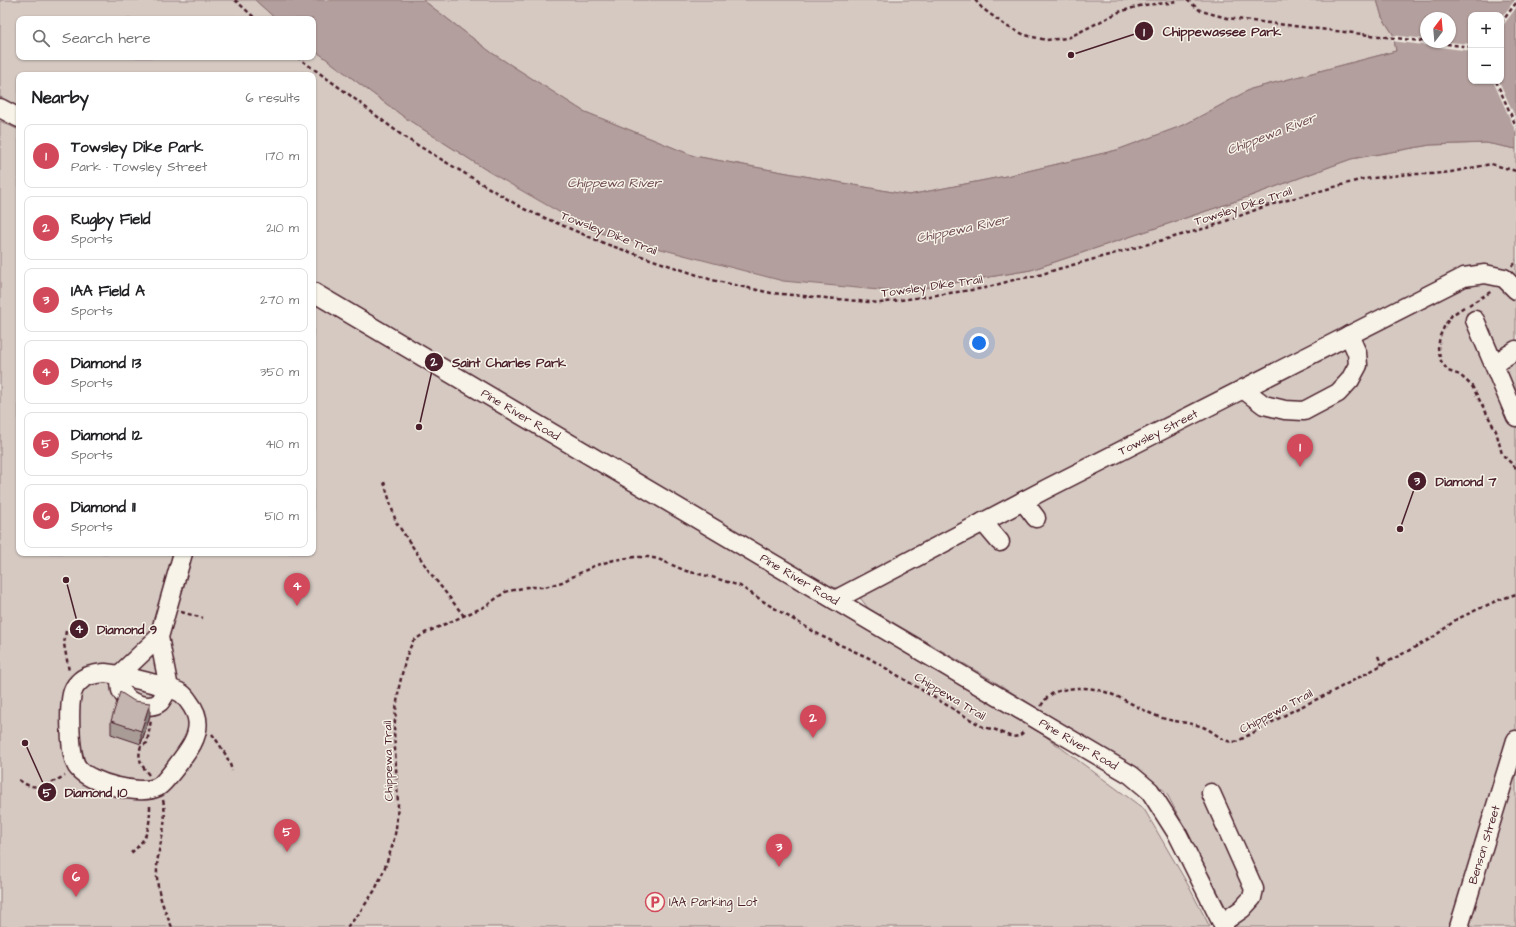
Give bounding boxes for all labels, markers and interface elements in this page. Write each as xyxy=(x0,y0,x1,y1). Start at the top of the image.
north arrow xyxy=(1420,12,1456,48)
map controls xyxy=(1468,12,1504,84)
button: + xyxy=(1468,12,1504,48)
search box xyxy=(16,16,316,60)
callout: Chippewassee Park xyxy=(1134,19,1289,44)
text: Chippewassee Park xyxy=(1163,23,1282,42)
text: 1 xyxy=(1143,24,1145,41)
icon: search xyxy=(30,27,52,49)
text: Search here xyxy=(62,28,151,49)
button: − xyxy=(1468,48,1504,84)
text: Nearby xyxy=(32,86,89,110)
text: 6 results xyxy=(245,89,300,107)
water label: Chippewa River xyxy=(1224,108,1320,159)
text: Towsley Dike Park xyxy=(71,137,203,158)
text: 1 xyxy=(45,147,47,165)
text: 170 m xyxy=(266,147,299,165)
text: Park · Towsley Street xyxy=(71,158,207,176)
water label: Chippewa River xyxy=(567,174,663,192)
street label: Towsley Dike Trail xyxy=(1192,183,1295,231)
street label: Towsley Dike Trail xyxy=(558,207,660,261)
text: Rugby Field xyxy=(71,209,151,230)
water label: Chippewa River xyxy=(915,210,1012,248)
text: 2 xyxy=(42,219,50,237)
text: 210 m xyxy=(266,219,299,237)
text: Sports xyxy=(71,230,113,248)
street label: Towsley Dike Trail xyxy=(880,271,984,303)
text: IAA Field A xyxy=(71,281,145,302)
text: 3 xyxy=(43,291,49,309)
text: 270 m xyxy=(260,291,299,309)
text: Sports xyxy=(71,302,113,320)
your location xyxy=(969,333,989,353)
callout: Saint Charles Park xyxy=(424,349,574,374)
text: Diamond 13 xyxy=(71,353,142,374)
text: 2 xyxy=(430,354,438,371)
text: Saint Charles Park xyxy=(451,354,567,372)
text: 4 xyxy=(42,363,50,381)
text: 350 m xyxy=(260,363,299,381)
text: Sports xyxy=(71,374,113,392)
street label: Pine River Road xyxy=(478,385,563,445)
street label: Towsley Street xyxy=(1116,405,1201,460)
text: Diamond 12 xyxy=(71,425,142,446)
pin: 1 xyxy=(1287,434,1313,467)
text: 5 xyxy=(41,435,51,453)
text: 410 m xyxy=(265,435,299,453)
text: Sports xyxy=(71,446,113,464)
callout: Diamond 7 xyxy=(1407,469,1504,494)
text: 3 xyxy=(1413,473,1421,490)
text: Diamond 7 xyxy=(1436,473,1497,491)
text: Diamond 11 xyxy=(71,497,136,518)
text: 6 xyxy=(42,507,50,525)
text: 510 m xyxy=(265,507,299,525)
text: Sports xyxy=(71,518,113,536)
street label: Pine River Road xyxy=(757,550,842,610)
pin: 4 xyxy=(284,573,310,606)
callout: Diamond 9 xyxy=(69,617,165,642)
text: 4 xyxy=(75,621,84,638)
text: Diamond 9 xyxy=(97,621,157,639)
street label: Chippewa Trail xyxy=(911,668,989,725)
street label: Chippewa Trail xyxy=(1237,685,1316,738)
pin: 2 xyxy=(800,705,826,738)
street label: Pine River Road xyxy=(1036,715,1121,774)
street label: Chippewa Trail xyxy=(379,720,398,801)
callout: Diamond 10 xyxy=(37,780,136,805)
text: Diamond 10 xyxy=(65,784,128,802)
text: 5 xyxy=(43,785,52,802)
street label: Benson Street xyxy=(1465,803,1505,886)
pin: 5 xyxy=(274,819,300,852)
pin: 3 xyxy=(766,834,792,867)
pin: 6 xyxy=(63,864,89,897)
parking icon: IAA Parking Lot xyxy=(644,891,666,913)
place label: IAA Parking Lot xyxy=(669,894,758,912)

